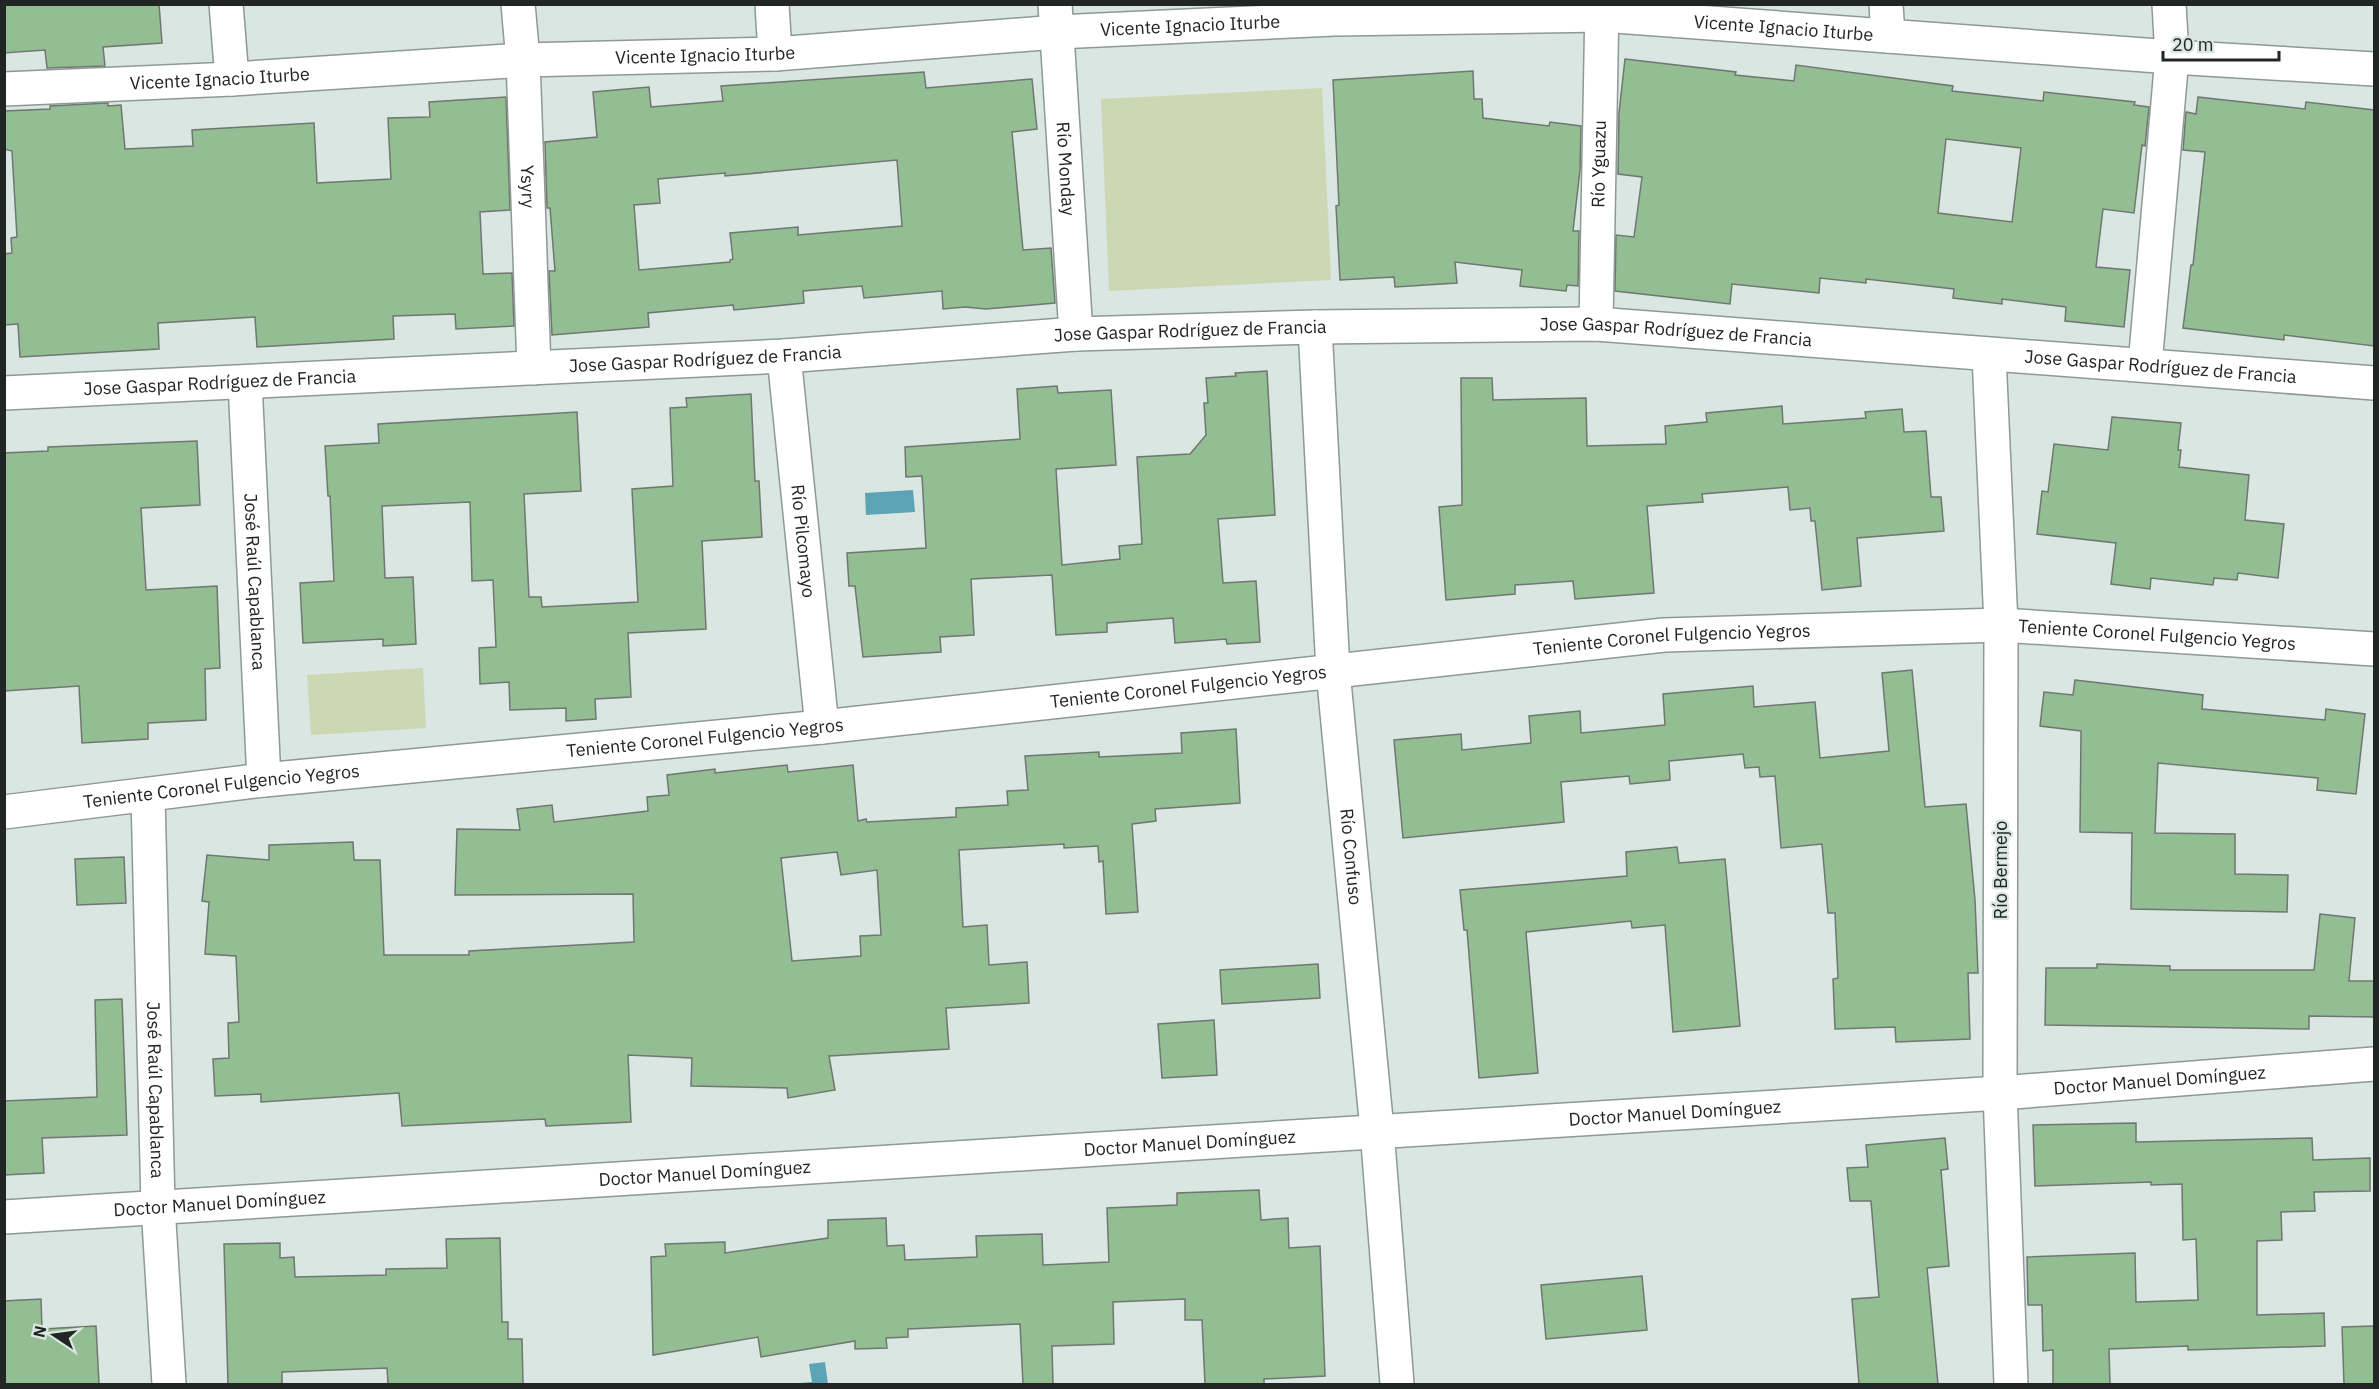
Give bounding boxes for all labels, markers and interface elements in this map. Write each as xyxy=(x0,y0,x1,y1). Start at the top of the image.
street label: Vicente Ignacio Iturbe xyxy=(1100,10,1281,41)
street label: Vicente Ignacio Iturbe xyxy=(1693,10,1874,46)
scale bar xyxy=(2163,24,2278,62)
text: 20 m xyxy=(2172,33,2214,56)
street label: Vicente Ignacio Iturbe xyxy=(615,40,796,69)
street label: Vicente Ignacio Iturbe xyxy=(129,62,311,94)
street label: Río Yguazu xyxy=(1586,120,1611,208)
street label: Río Monday xyxy=(1052,121,1080,216)
street label: Ysyry xyxy=(516,165,540,209)
street label: Jose Gaspar Rodríguez de Francia xyxy=(1540,312,1813,351)
street label: Jose Gaspar Rodríguez de Francia xyxy=(1053,315,1327,347)
street label: Jose Gaspar Rodríguez de Francia xyxy=(568,340,843,377)
street label: Jose Gaspar Rodríguez de Francia xyxy=(2024,345,2298,388)
street label: Jose Gaspar Rodríguez de Francia xyxy=(83,364,357,400)
street label: Río Pilcomayo xyxy=(786,483,821,599)
street label: José Raúl Capablanca xyxy=(239,493,271,671)
street label: Teniente Coronel Fulgencio Yegros xyxy=(2017,614,2297,655)
street label: Teniente Coronel Fulgencio Yegros xyxy=(1532,619,1811,660)
street label: Teniente Coronel Fulgencio Yegros xyxy=(1049,660,1328,713)
street label: Teniente Coronel Fulgencio Yegros xyxy=(565,713,845,762)
street label: Teniente Coronel Fulgencio Yegros xyxy=(82,759,361,813)
street label: Río Confuso xyxy=(1335,807,1367,906)
street label: Río Bermejo xyxy=(1989,821,2012,919)
street label: José Raúl Capablanca xyxy=(142,1001,169,1179)
street label: Doctor Manuel Domínguez xyxy=(2053,1060,2267,1100)
street label: Doctor Manuel Domínguez xyxy=(1568,1095,1782,1131)
street label: Doctor Manuel Domínguez xyxy=(1083,1125,1297,1161)
street label: Doctor Manuel Domínguez xyxy=(598,1155,811,1191)
street label: Doctor Manuel Domínguez xyxy=(113,1185,326,1221)
north arrow xyxy=(24,1305,84,1365)
text: N xyxy=(28,1324,50,1340)

